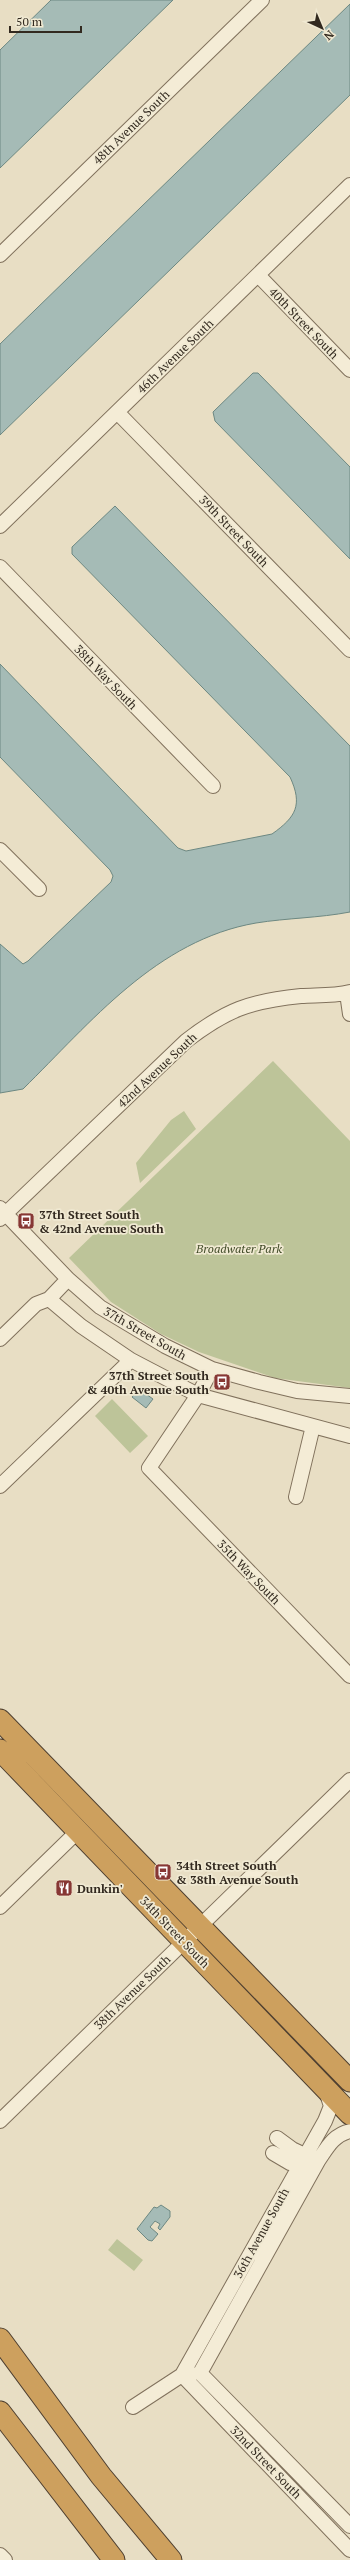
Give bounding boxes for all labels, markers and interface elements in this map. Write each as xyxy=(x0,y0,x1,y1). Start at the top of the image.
scale bar xyxy=(10,8,81,34)
north arrow xyxy=(302,8,342,48)
text: 50 m xyxy=(16,14,43,29)
text: N xyxy=(321,27,337,44)
street label: 48th Avenue South xyxy=(90,87,172,167)
street label: 40th Street South xyxy=(266,284,342,362)
street label: 46th Avenue South xyxy=(134,316,216,396)
street label: 39th Street South xyxy=(196,492,272,570)
street label: 38th Way South xyxy=(71,642,141,712)
street label: 42nd Avenue South xyxy=(114,1029,200,1111)
place label: 37th Street South & 42nd Avenue South xyxy=(39,1207,164,1236)
bus stop icon: 37th Street South & 42nd Avenue South xyxy=(16,1211,36,1231)
park label: Broadwater Park xyxy=(195,1241,282,1256)
street label: 37th Street South xyxy=(101,1303,189,1363)
place label: 37th Street South & 40th Avenue South xyxy=(87,1368,209,1397)
bus stop icon: 37th Street South & 40th Avenue South xyxy=(212,1372,232,1392)
street label: 35th Way South xyxy=(214,1537,284,1607)
place label: 34th Street South & 38th Avenue South xyxy=(176,1858,299,1887)
bus stop icon: 34th Street South & 38th Avenue South xyxy=(153,1862,173,1882)
restaurant icon: Dunkin' xyxy=(54,1878,74,1898)
place label: Dunkin' xyxy=(77,1881,123,1896)
street label: 34th Street South xyxy=(137,1893,213,1971)
street label: 38th Avenue South xyxy=(91,1952,173,2032)
street label: 36th Avenue South xyxy=(230,2185,292,2281)
street label: 32nd Street South xyxy=(227,2422,305,2502)

